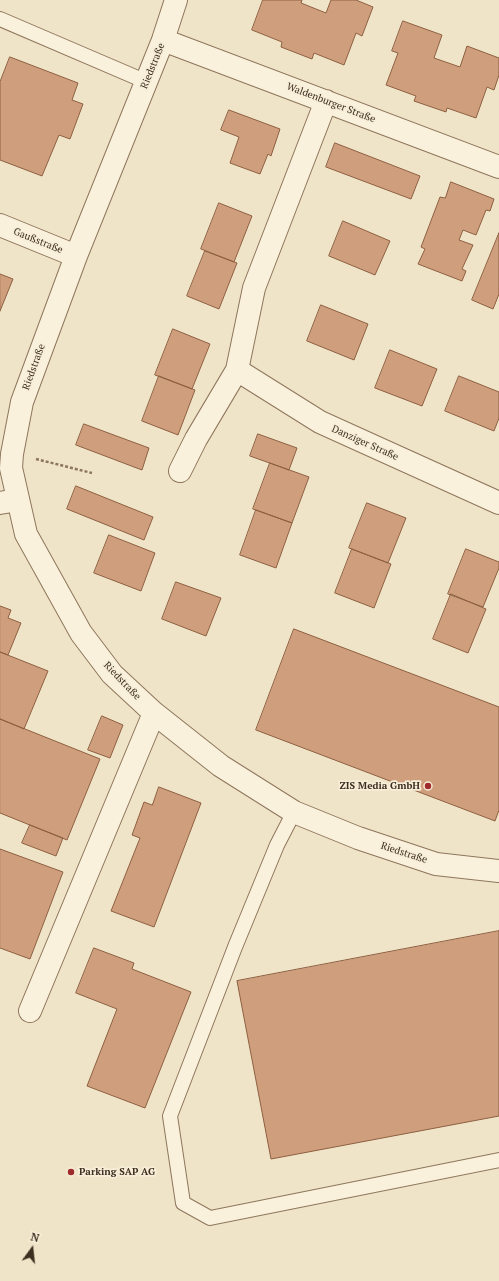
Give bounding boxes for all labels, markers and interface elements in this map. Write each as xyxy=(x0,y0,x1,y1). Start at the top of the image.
street label: Riedstraße xyxy=(138,41,168,91)
street label: Waldenburger Straße xyxy=(285,81,377,125)
street label: Gaußstraße xyxy=(11,226,65,256)
street label: Riedstraße xyxy=(20,342,48,392)
street label: Danziger Straße xyxy=(330,423,400,463)
street label: Riedstraße xyxy=(101,659,143,703)
place label: ZIS Media GmbH xyxy=(340,780,420,792)
marker: ZIS Media GmbH xyxy=(423,781,433,791)
street label: Riedstraße xyxy=(379,840,429,866)
place label: Parking SAP AG xyxy=(79,1166,155,1178)
marker: Parking SAP AG xyxy=(66,1167,76,1177)
north arrow xyxy=(12,1229,52,1269)
text: N xyxy=(29,1230,41,1245)

